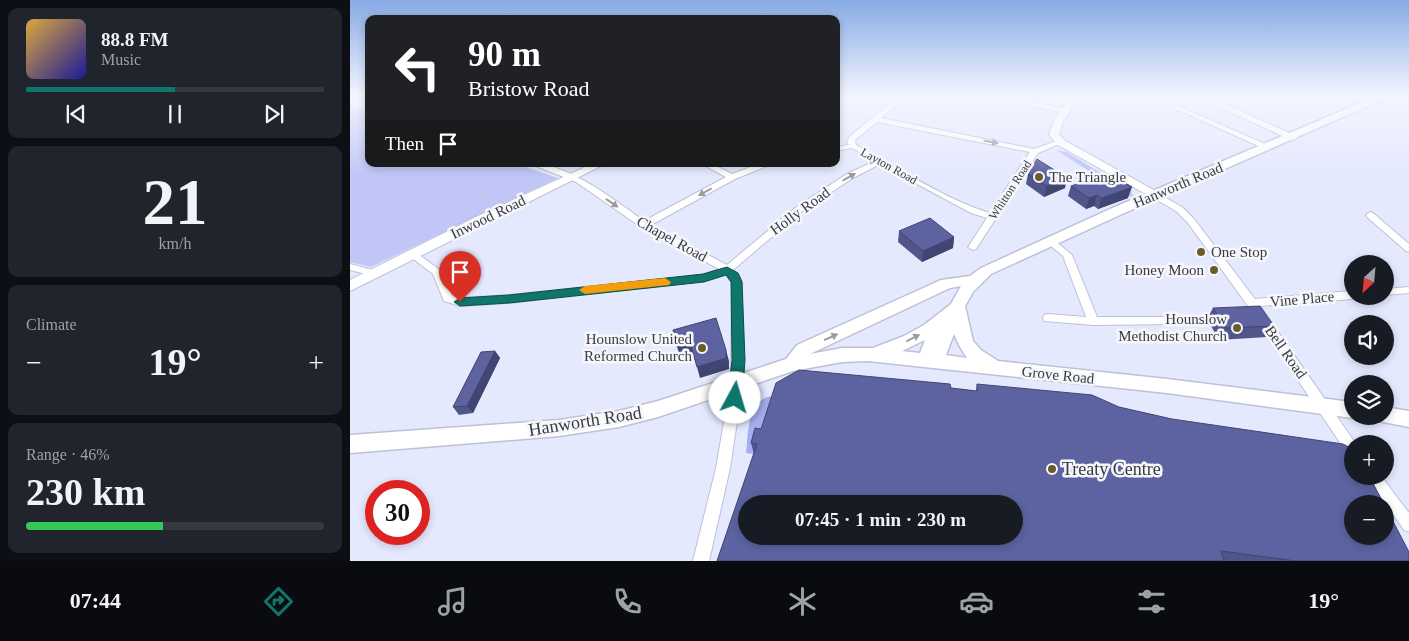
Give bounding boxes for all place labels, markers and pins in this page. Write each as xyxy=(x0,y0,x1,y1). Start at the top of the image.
place label: The Triangle xyxy=(1049,169,1126,185)
marker: The Triangle xyxy=(1033,171,1045,183)
place label: One Stop xyxy=(1211,244,1267,260)
marker: One Stop xyxy=(1195,246,1207,258)
pin xyxy=(439,251,481,302)
place label: Honey Moon xyxy=(1124,262,1204,278)
marker: Honey Moon xyxy=(1208,264,1220,276)
place label: Hounslow Methodist Church xyxy=(1118,311,1227,344)
marker: Hounslow Methodist Church xyxy=(1231,322,1243,334)
place label: Hounslow United Reformed Church xyxy=(584,331,692,364)
marker: Hounslow United Reformed Church xyxy=(696,342,708,354)
place label: Treaty Centre xyxy=(1062,459,1161,479)
marker: Treaty Centre xyxy=(1046,463,1058,475)

